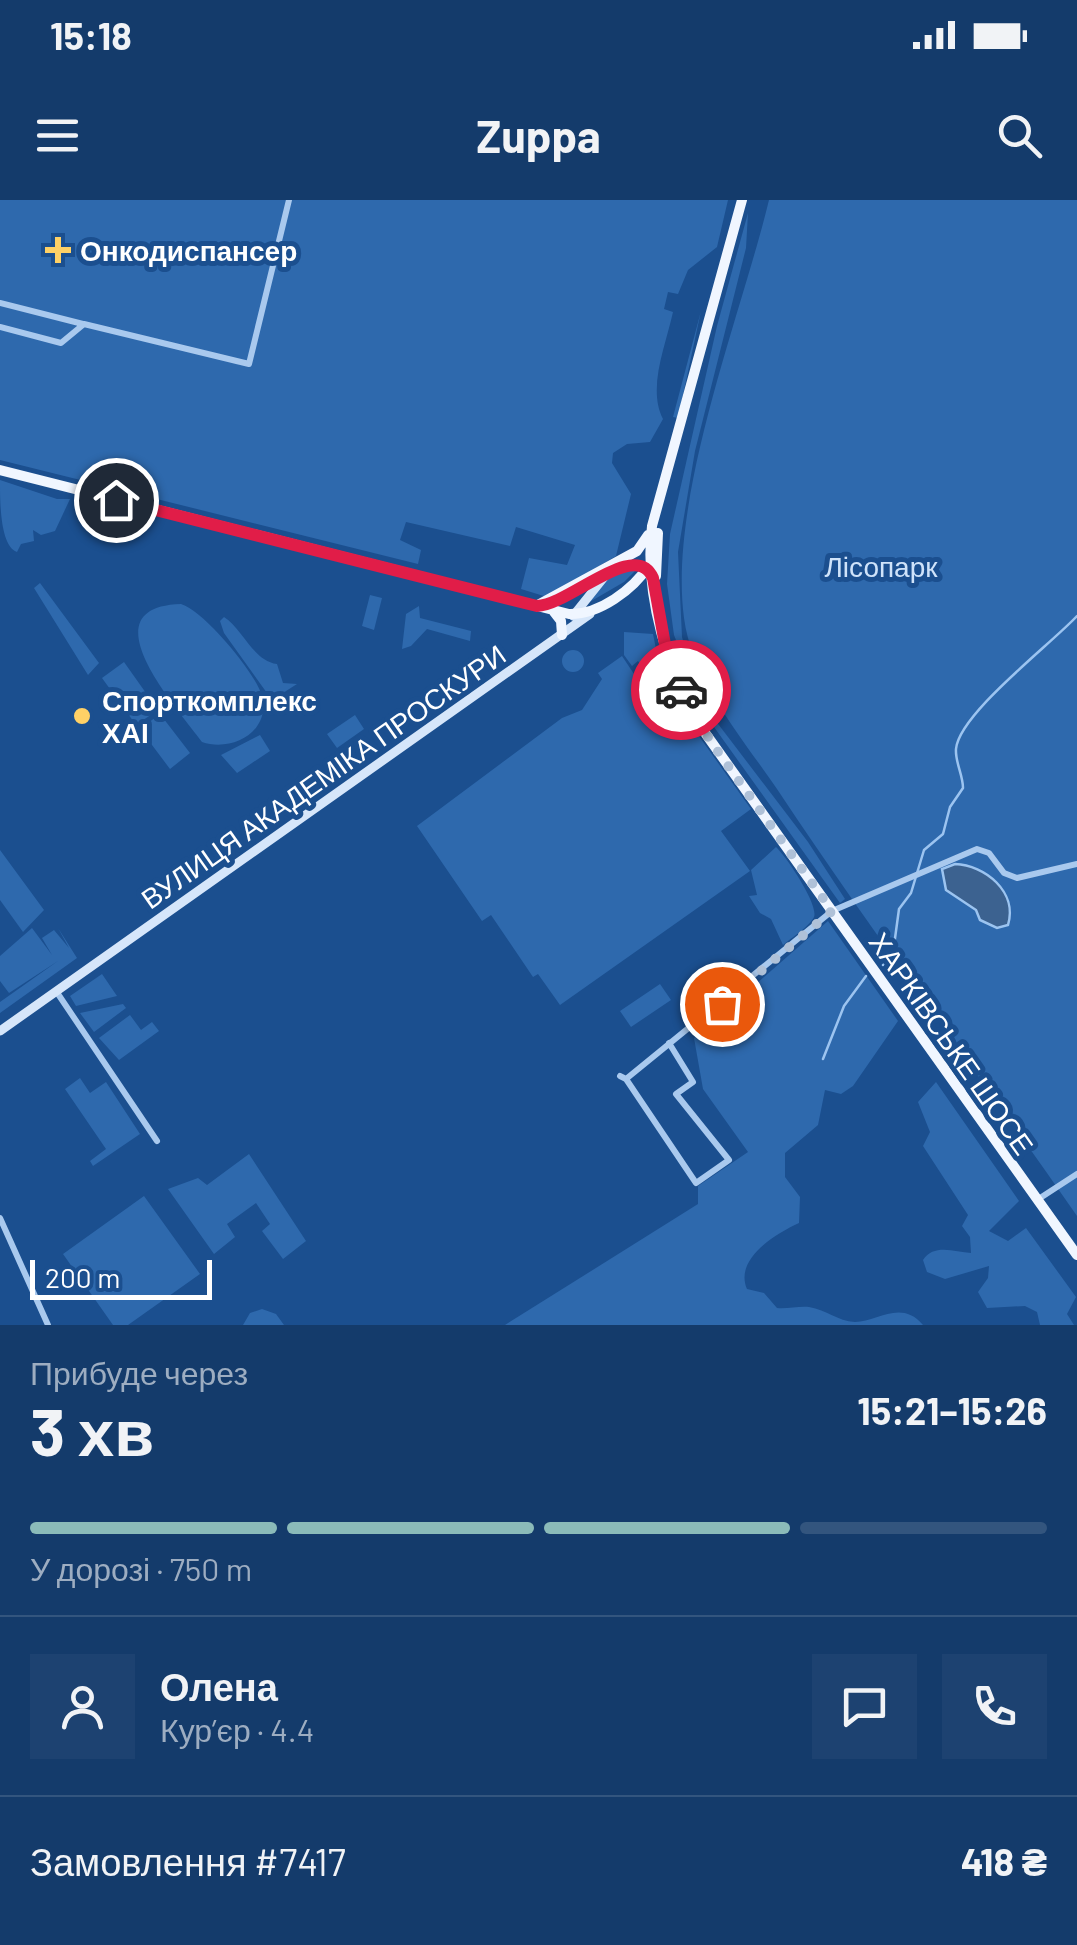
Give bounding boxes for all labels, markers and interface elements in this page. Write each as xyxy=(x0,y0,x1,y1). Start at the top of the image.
text: 15:18 xyxy=(50,12,132,58)
icon: menu xyxy=(30,108,85,163)
text: Zuppa xyxy=(476,108,601,162)
icon: search xyxy=(992,108,1047,163)
place label: Онкодиспансер xyxy=(80,233,297,267)
marker: Онкодиспансер xyxy=(45,237,71,263)
pin xyxy=(74,458,159,543)
icon: home xyxy=(89,473,144,528)
park label: Лісопарк xyxy=(824,549,938,583)
street label: ВУЛИЦЯ АКАДЕМІКА ПРОСКУРИ xyxy=(134,637,512,915)
courier xyxy=(631,640,731,740)
icon: car xyxy=(654,663,709,718)
place label: Спорткомплекс ХАІ xyxy=(102,683,317,749)
marker: Спорткомплекс ХАІ xyxy=(71,705,93,727)
street label: ХАРКІВСЬКЕ ШОСЕ xyxy=(863,925,1041,1161)
pin xyxy=(680,962,765,1047)
icon: bag xyxy=(695,977,750,1032)
scale bar xyxy=(30,1255,212,1300)
text: 200 m xyxy=(45,1260,120,1294)
text: Прибуде через xyxy=(30,1353,248,1391)
text: 15:21–15:26 xyxy=(857,1387,1047,1433)
text: 3 хв xyxy=(30,1391,154,1469)
text: У дорозі · 750 m xyxy=(30,1549,252,1587)
button: person xyxy=(30,1654,135,1759)
button: chat xyxy=(812,1654,917,1759)
button: phone xyxy=(942,1654,1047,1759)
text: Олена xyxy=(160,1663,278,1709)
text: Кур’єр · 4.4 xyxy=(160,1710,314,1748)
text: Замовлення #7417 xyxy=(30,1838,346,1884)
text: 418 ₴ xyxy=(961,1838,1047,1884)

